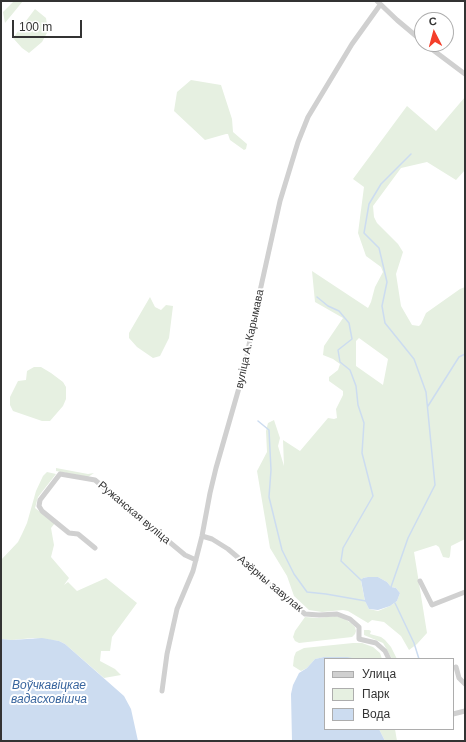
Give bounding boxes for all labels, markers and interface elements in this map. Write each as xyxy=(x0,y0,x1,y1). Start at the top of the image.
scale bar xyxy=(14,12,84,38)
north arrow xyxy=(414,12,454,52)
text: С xyxy=(428,15,437,27)
text: 100 m xyxy=(19,20,52,34)
street label: вуліца А. Карымава xyxy=(233,288,267,390)
street label: Ружанская вуліца xyxy=(95,479,173,547)
street label: Азёрны завулак xyxy=(235,553,305,615)
legend xyxy=(324,658,454,730)
text: Улица xyxy=(362,667,396,681)
water label: Воўчкавіцкае вадасховішча xyxy=(11,679,87,707)
text: Парк xyxy=(362,687,389,701)
text: Вода xyxy=(362,707,390,721)

